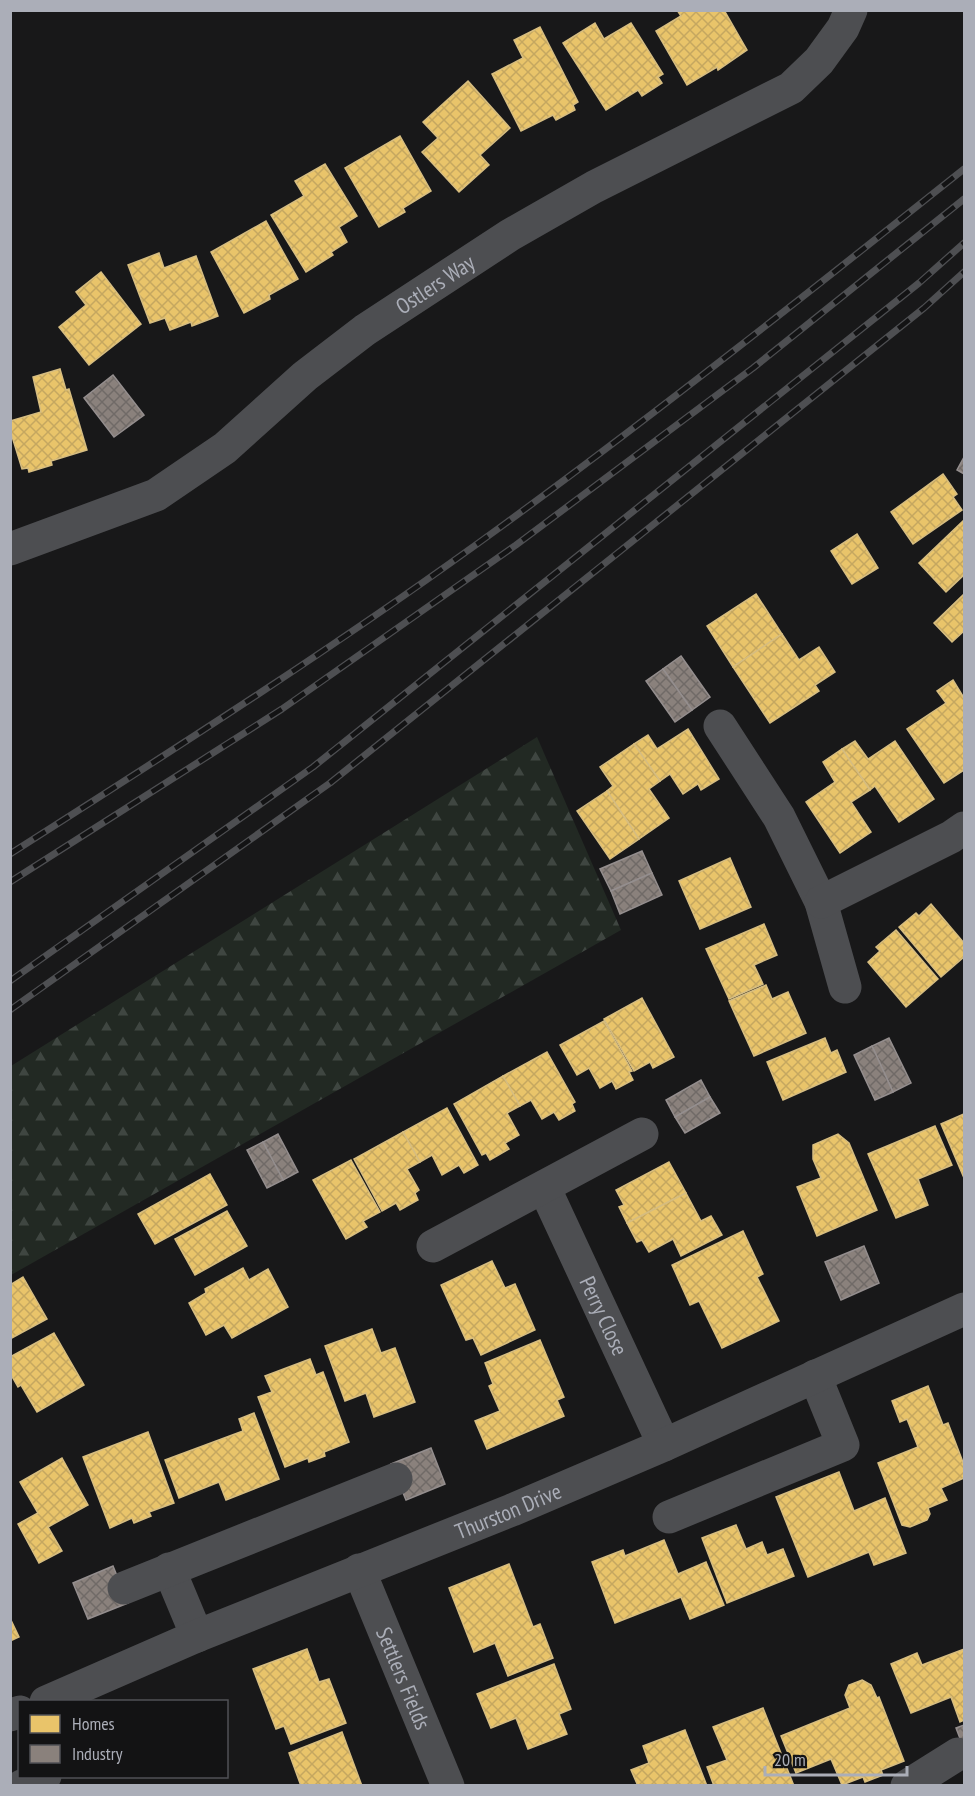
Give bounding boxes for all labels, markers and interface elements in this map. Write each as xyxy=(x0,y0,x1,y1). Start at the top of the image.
street label: Ostlers Way xyxy=(390,248,480,320)
street label: Perry Close xyxy=(573,1272,634,1360)
street label: Thurston Drive xyxy=(451,1477,565,1545)
street label: Settlers Fields xyxy=(370,1623,437,1733)
legend xyxy=(18,1700,228,1778)
text: Homes xyxy=(72,1712,115,1735)
scale bar xyxy=(765,1739,908,1777)
text: Industry xyxy=(72,1742,123,1765)
text: 20 m xyxy=(774,1748,806,1771)

